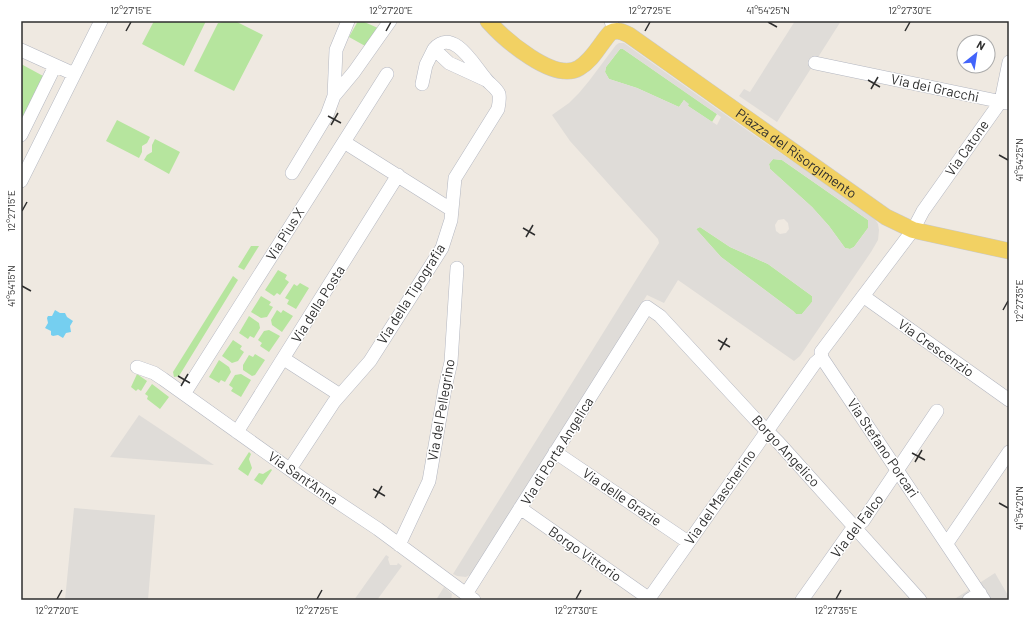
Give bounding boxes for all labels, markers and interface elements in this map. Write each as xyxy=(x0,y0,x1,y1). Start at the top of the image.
text: 12°27'15"E xyxy=(110,4,152,16)
text: 12°27'20"E xyxy=(369,4,413,16)
text: 12°27'25"E xyxy=(628,4,672,16)
text: 41°54'25"N xyxy=(746,4,790,16)
text: 12°27'30"E xyxy=(888,4,932,16)
north arrow xyxy=(956,34,996,74)
text: N xyxy=(975,37,988,52)
street label: Via dei Gracchi xyxy=(889,70,981,105)
street label: Piazza del Risorgimento xyxy=(733,104,860,202)
street label: Via Catone xyxy=(941,116,992,179)
text: 41°54'25"N xyxy=(1013,138,1025,182)
text: 12°27'15"E xyxy=(5,190,17,232)
street label: Via Pius X xyxy=(262,204,307,263)
street label: Via della Tipografia xyxy=(373,240,448,347)
street label: Via della Posta xyxy=(287,262,348,346)
text: 41°54'15"N xyxy=(5,265,17,307)
text: 12°27'35"E xyxy=(1013,279,1025,323)
street label: Via Crescenzio xyxy=(895,315,978,380)
street label: Via del Pellegrino xyxy=(423,357,458,462)
street label: Via di Porta Angelica xyxy=(517,394,597,508)
street label: Via Stefano Porcari xyxy=(844,395,923,500)
street label: Borgo Angelico xyxy=(749,411,824,490)
street label: Via del Mascherino xyxy=(680,446,759,548)
street label: Via Sant'Anna xyxy=(265,447,342,508)
street label: Via delle Grazie xyxy=(580,464,665,529)
text: 41°54'20"N xyxy=(1013,486,1025,530)
street label: Via del Falco xyxy=(827,491,887,561)
street label: Borgo Vittorio xyxy=(546,522,625,585)
text: 12°27'20"E xyxy=(35,604,79,616)
text: 12°27'25"E xyxy=(295,604,339,616)
text: 12°27'30"E xyxy=(554,604,598,616)
text: 12°27'35"E xyxy=(814,604,858,616)

